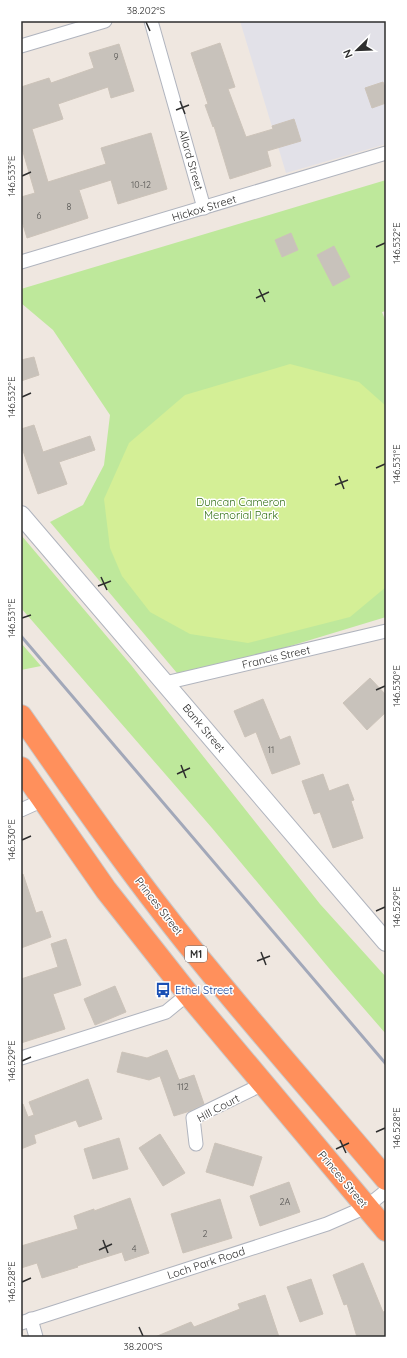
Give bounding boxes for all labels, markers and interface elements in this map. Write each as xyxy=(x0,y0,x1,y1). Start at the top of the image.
text: 38.202°S xyxy=(127,4,166,17)
north arrow xyxy=(337,30,377,70)
text: N xyxy=(340,47,356,60)
house number: 9 xyxy=(113,51,119,62)
street label: Allard Street xyxy=(176,128,206,192)
text: 146.533°E xyxy=(5,155,18,196)
house number: 10-12 xyxy=(131,179,151,190)
street label: Hickox Street xyxy=(170,192,238,224)
house number: 8 xyxy=(67,201,72,212)
house number: 6 xyxy=(37,210,42,221)
text: 146.532°E xyxy=(390,222,403,264)
text: 146.532°E xyxy=(5,376,18,418)
text: 146.531°E xyxy=(390,444,403,484)
park label: Duncan Cameron Memorial Park xyxy=(196,495,286,522)
text: 146.531°E xyxy=(5,598,18,638)
street label: Francis Street xyxy=(241,642,312,672)
text: 146.530°E xyxy=(390,665,403,707)
street label: Bank Street xyxy=(180,701,229,755)
house number: 11 xyxy=(268,744,274,755)
text: 146.530°E xyxy=(5,819,18,861)
street label: Princes Street xyxy=(132,874,186,938)
text: 146.529°E xyxy=(390,886,403,928)
road number: M1 xyxy=(185,946,207,962)
bus stop icon: Ethel Street xyxy=(154,981,172,999)
place label: Ethel Street xyxy=(175,983,233,997)
text: 146.529°E xyxy=(5,1040,18,1082)
house number: 112 xyxy=(177,1081,189,1092)
street label: Hill Court xyxy=(194,1091,242,1125)
text: 146.528°E xyxy=(390,1107,403,1149)
street label: Princes Street xyxy=(315,1148,371,1210)
house number: 2A xyxy=(280,1196,291,1207)
house number: 2 xyxy=(203,1228,208,1239)
house number: 4 xyxy=(132,1243,137,1254)
street label: Loch Park Road xyxy=(165,1244,247,1282)
text: 146.528°E xyxy=(5,1261,18,1303)
text: 38.200°S xyxy=(124,1340,163,1353)

